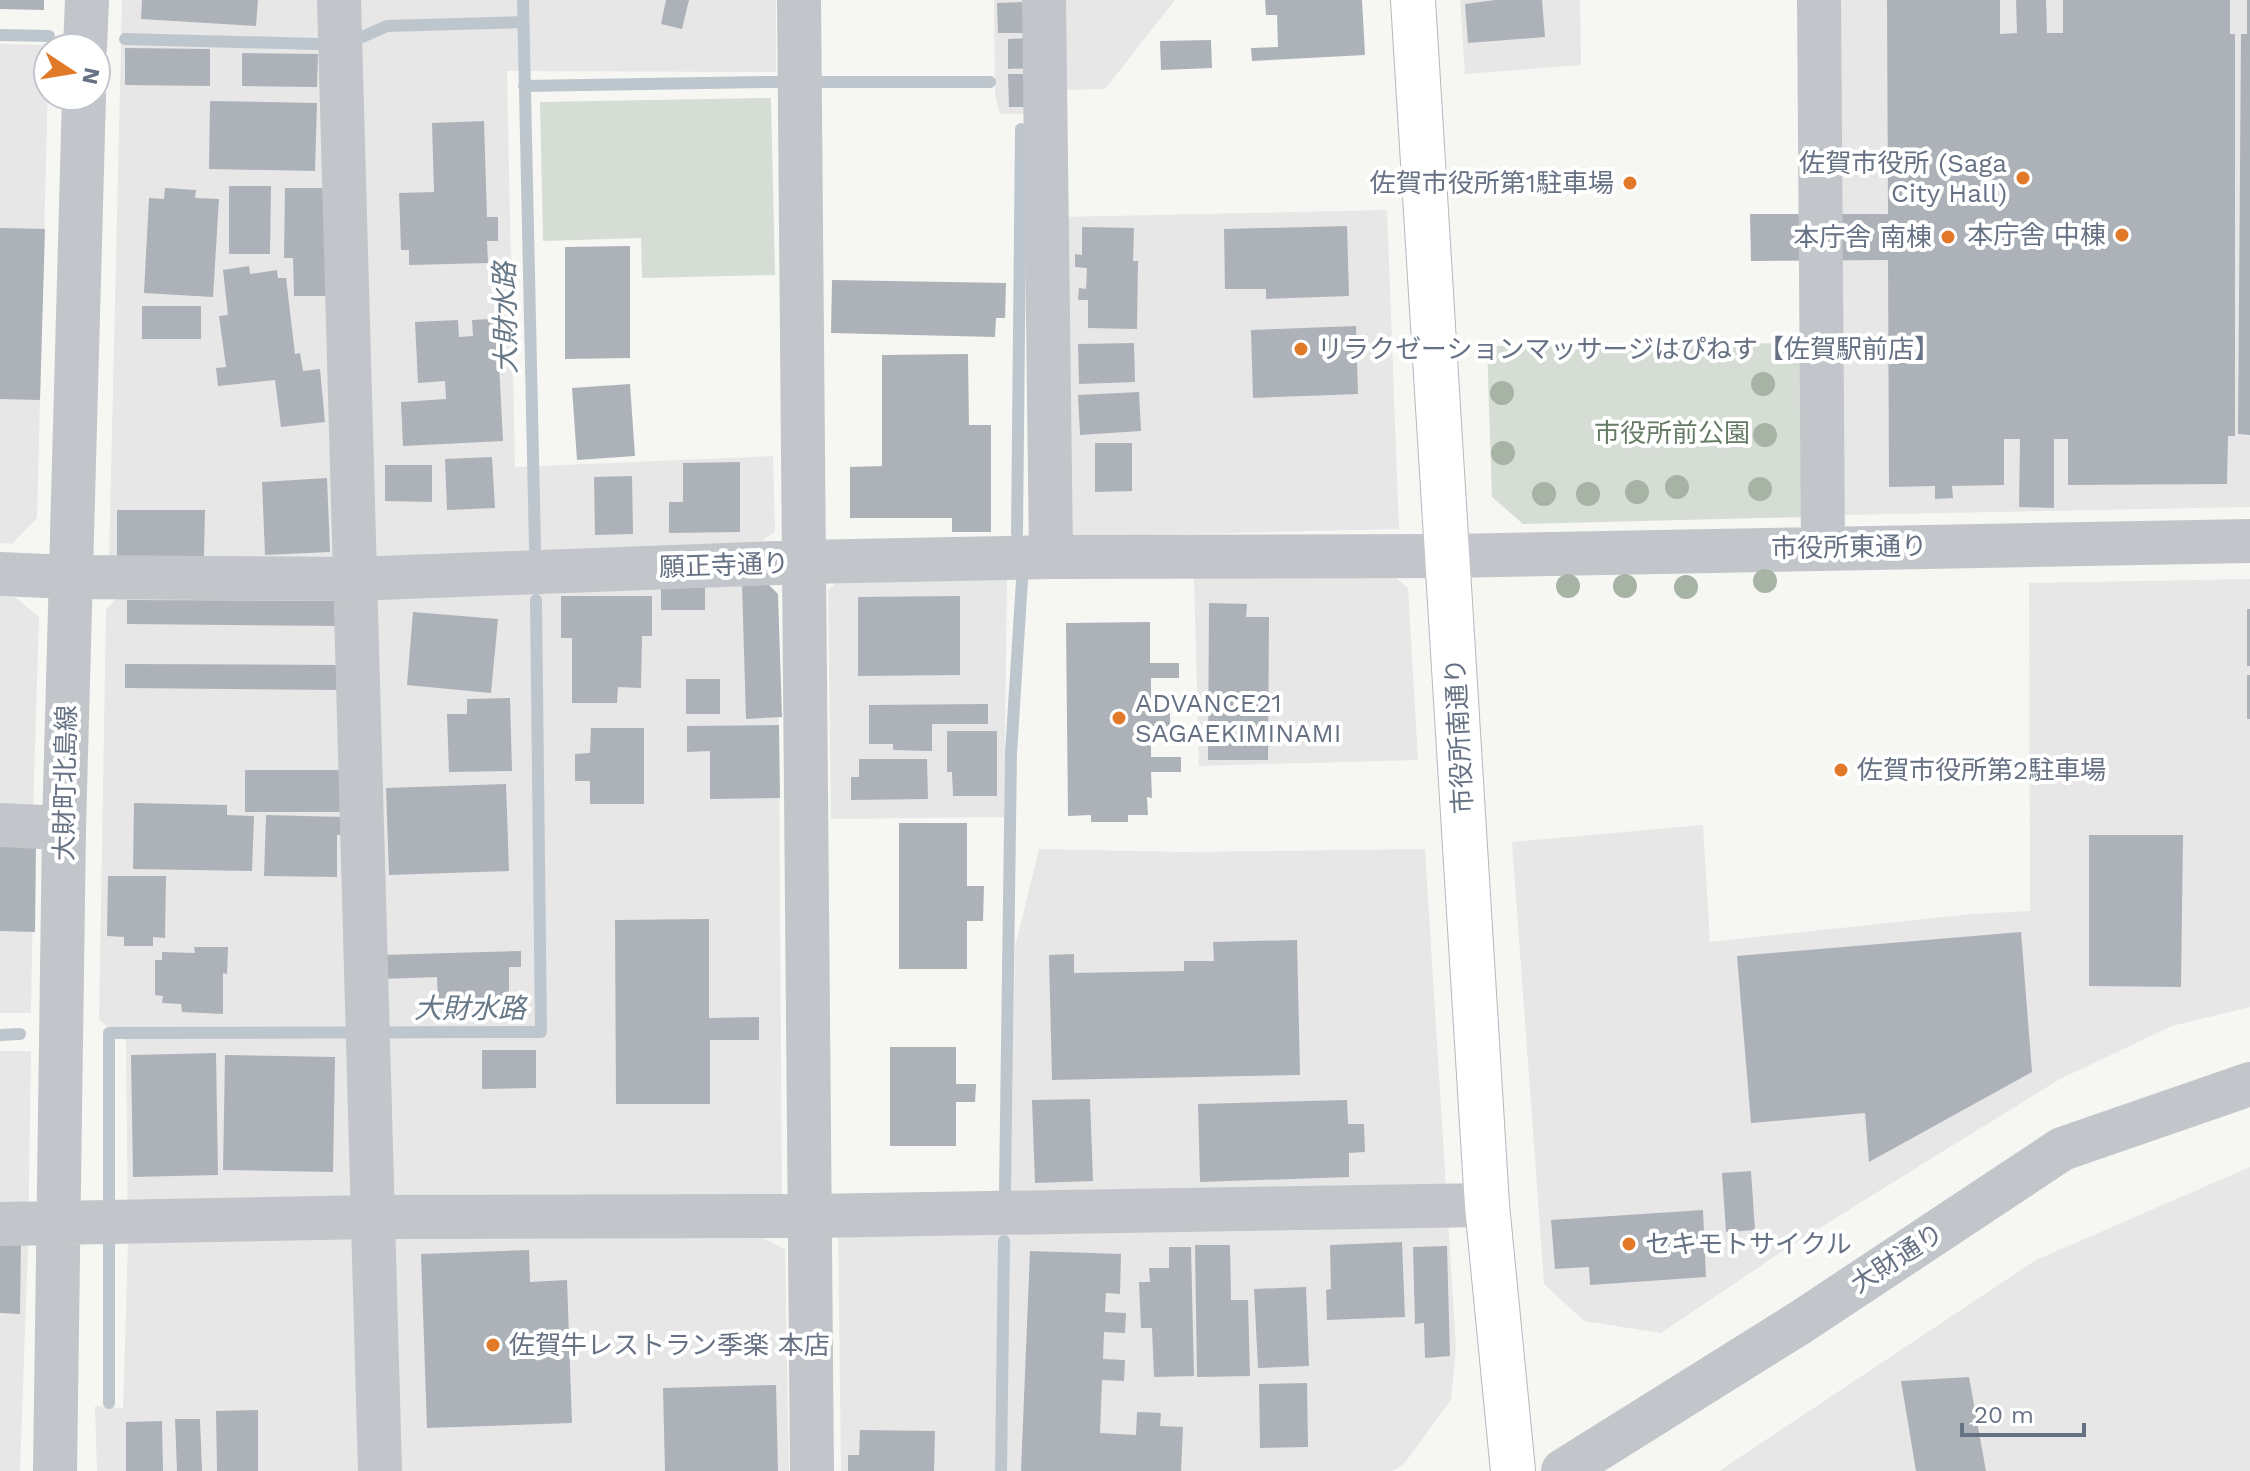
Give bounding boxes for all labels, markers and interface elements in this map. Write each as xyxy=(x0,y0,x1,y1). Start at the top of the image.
north arrow xyxy=(32,32,112,112)
text: N xyxy=(77,65,105,87)
place label: 佐賀市役所 (Saga City Hall) xyxy=(1799,148,2007,208)
place label: 佐賀市役所第1駐車場 xyxy=(1370,168,1614,198)
marker: 佐賀市役所 (Saga City Hall) xyxy=(2014,169,2032,187)
marker: 佐賀市役所第1駐車場 xyxy=(1621,174,1639,192)
place label: 本庁舎 中棟 xyxy=(1967,220,2106,250)
place label: 本庁舎 南棟 xyxy=(1793,222,1932,252)
marker: 本庁舎 中棟 xyxy=(2113,226,2131,244)
marker: 本庁舎 南棟 xyxy=(1939,228,1957,246)
water label: 大財水路 xyxy=(488,260,523,374)
place label: リラクゼーションマッサージはぴねす【佐賀駅前店】 xyxy=(1317,334,1940,364)
marker: リラクゼーションマッサージはぴねす【佐賀駅前店】 xyxy=(1292,340,1310,358)
park label: 市役所前公園 xyxy=(1594,418,1750,448)
street label: 市役所東通り xyxy=(1771,531,1927,563)
street label: 願正寺通り xyxy=(659,548,789,582)
street label: 市役所南通り xyxy=(1440,657,1478,815)
place label: ADVANCE21 SAGAEKIMINAMI xyxy=(1135,688,1341,748)
street label: 大財町北島線 xyxy=(49,705,81,861)
marker: ADVANCE21 SAGAEKIMINAMI xyxy=(1110,709,1128,727)
place label: 佐賀市役所第2駐車場 xyxy=(1857,755,2106,785)
marker: 佐賀市役所第2駐車場 xyxy=(1832,761,1850,779)
water label: 大財水路 xyxy=(414,992,528,1025)
street label: 大財通り xyxy=(1845,1217,1949,1299)
place label: セキモトサイクル xyxy=(1645,1229,1852,1259)
marker: セキモトサイクル xyxy=(1620,1235,1638,1253)
place label: 佐賀牛レストラン季楽 本店 xyxy=(509,1330,830,1360)
marker: 佐賀牛レストラン季楽 本店 xyxy=(484,1336,502,1354)
scale bar xyxy=(1962,1387,2084,1437)
text: 20 m xyxy=(1974,1401,2034,1429)

